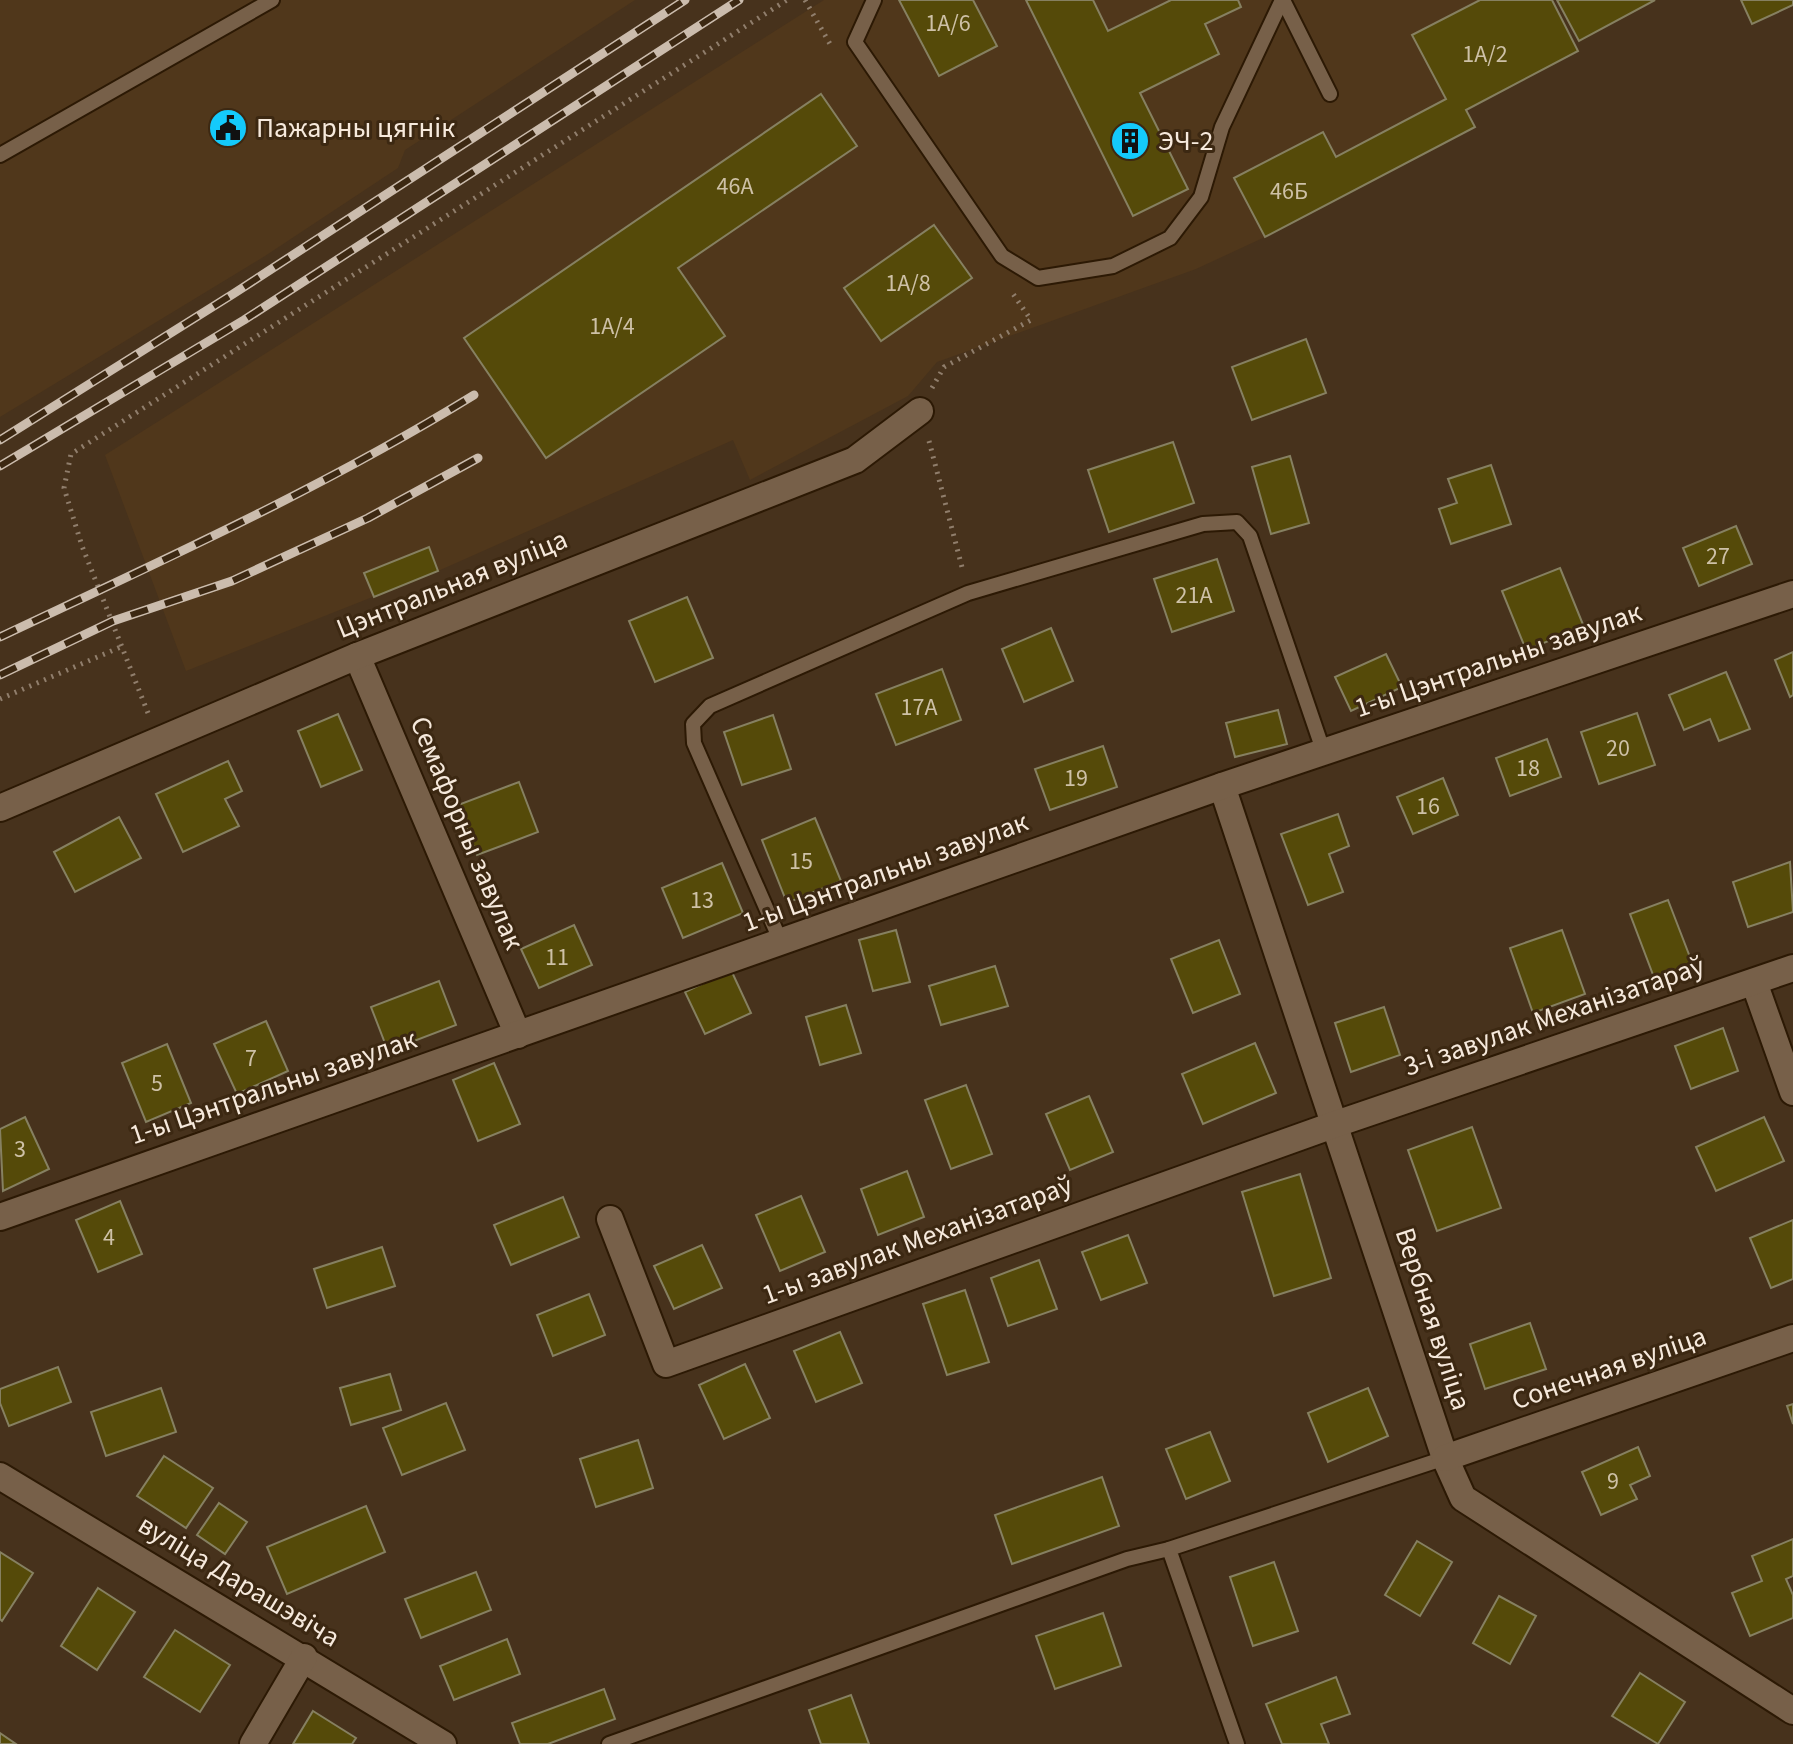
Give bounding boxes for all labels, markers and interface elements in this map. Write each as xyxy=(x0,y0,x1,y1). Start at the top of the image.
house number: 1А/6 xyxy=(925,6,971,41)
house number: 1А/2 xyxy=(1462,37,1508,72)
public building icon: Пажарны цягнік xyxy=(207,107,249,149)
place label: Пажарны цягнік xyxy=(256,108,455,148)
building icon: ЭЧ-2 xyxy=(1109,120,1151,162)
place label: ЭЧ-2 xyxy=(1158,121,1213,161)
house number: 46А xyxy=(717,169,753,204)
house number: 46Б xyxy=(1270,174,1308,209)
house number: 1А/8 xyxy=(885,266,931,301)
house number: 1А/4 xyxy=(589,309,635,344)
street label: Цэнтральная вуліца xyxy=(331,519,573,649)
house number: 27 xyxy=(1706,539,1730,574)
house number: 21А xyxy=(1176,578,1212,613)
street label: 1-ы Цэнтральны завулак xyxy=(1349,592,1647,728)
house number: 17А xyxy=(901,690,937,725)
street label: Семафорны завулак xyxy=(400,710,534,956)
house number: 20 xyxy=(1606,731,1630,766)
house number: 18 xyxy=(1516,751,1540,786)
house number: 19 xyxy=(1064,761,1088,796)
house number: 16 xyxy=(1416,789,1440,824)
street label: 1-ы Цэнтральны завулак xyxy=(737,802,1034,942)
house number: 15 xyxy=(789,844,813,879)
house number: 13 xyxy=(690,883,714,918)
house number: 11 xyxy=(545,940,569,975)
street label: 3-і завулак Механізатараў xyxy=(1398,946,1710,1086)
street label: 1-ы Цэнтральны завулак xyxy=(124,1019,422,1155)
house number: 7 xyxy=(245,1041,257,1076)
house number: 5 xyxy=(151,1066,163,1101)
house number: 3 xyxy=(14,1132,26,1167)
street label: 1-ы завулак Механізатараў xyxy=(756,1165,1078,1315)
house number: 4 xyxy=(103,1220,115,1255)
street label: Вербная вуліца xyxy=(1385,1223,1481,1415)
street label: Сонечная вуліца xyxy=(1506,1316,1712,1420)
house number: 9 xyxy=(1607,1464,1619,1499)
street label: вуліца Дарашэвіча xyxy=(131,1505,347,1657)

